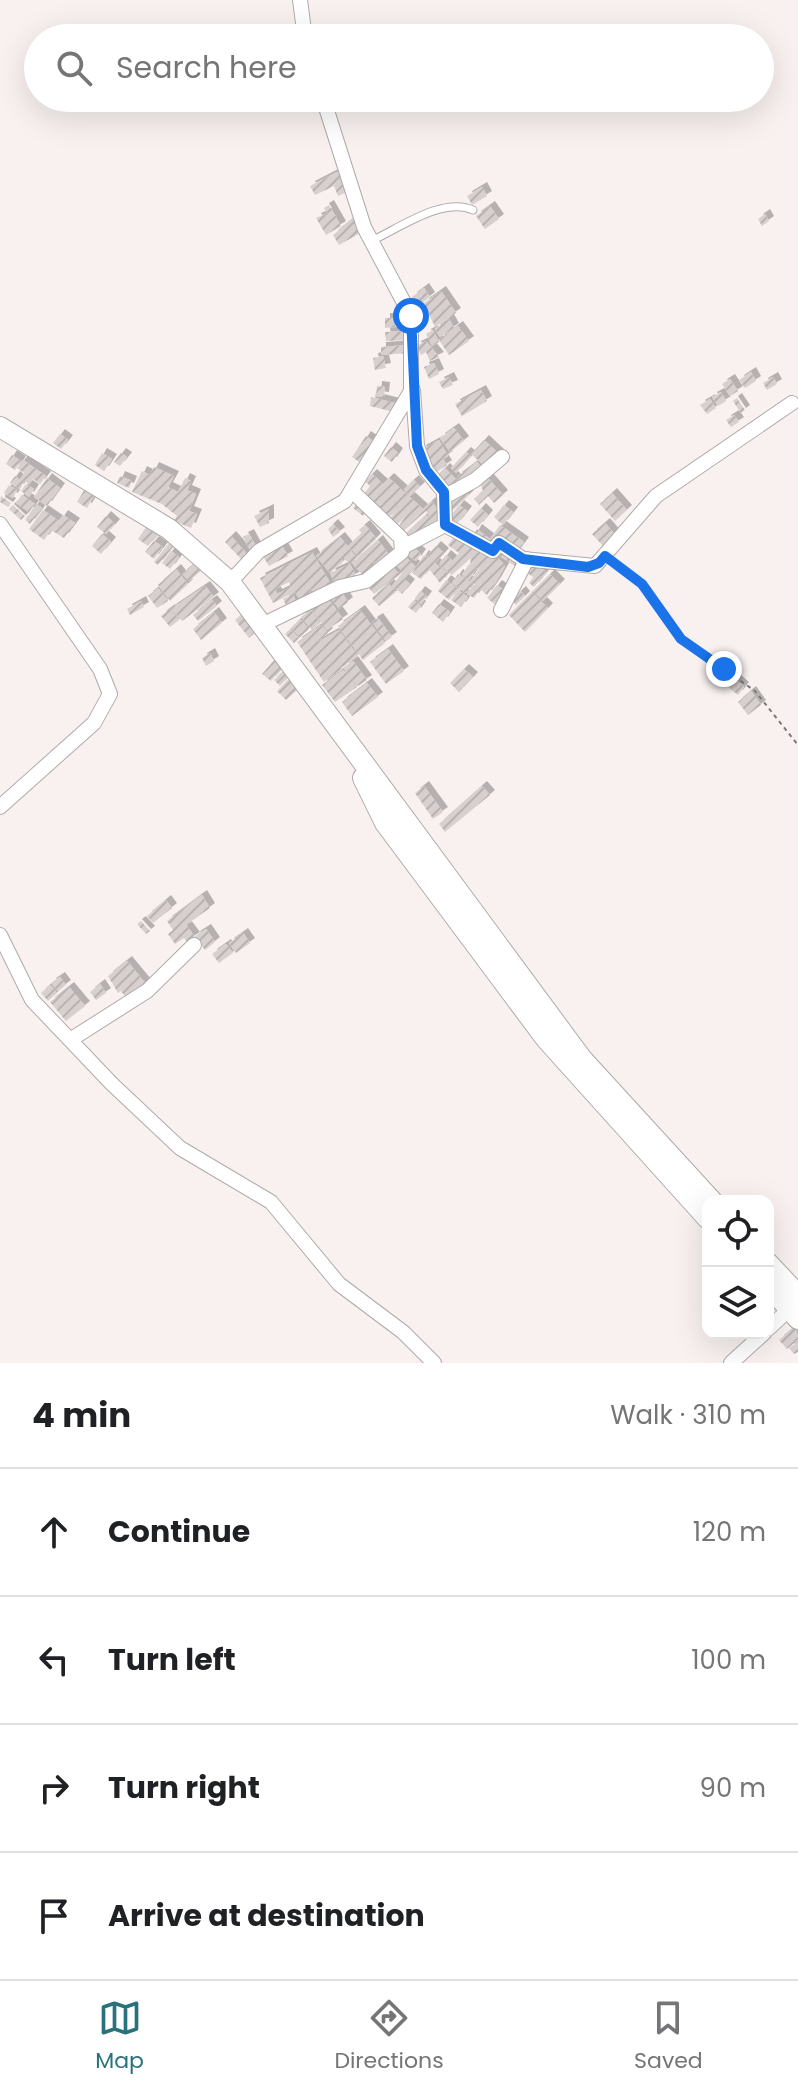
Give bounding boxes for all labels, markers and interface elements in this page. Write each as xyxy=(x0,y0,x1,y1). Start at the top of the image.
search box xyxy=(24,24,774,112)
icon: search xyxy=(52,46,96,90)
text: Search here xyxy=(116,46,297,89)
route start xyxy=(393,298,429,334)
route end xyxy=(706,651,742,687)
map controls xyxy=(702,1195,774,1339)
button: locate xyxy=(702,1195,774,1267)
button: layers xyxy=(702,1267,774,1339)
text: 4 min xyxy=(32,1391,131,1439)
text: Walk · 310 m xyxy=(610,1397,766,1433)
icon: ahead xyxy=(32,1510,76,1554)
text: Continue xyxy=(108,1510,250,1553)
text: 120 m xyxy=(693,1514,766,1550)
icon: left xyxy=(32,1638,76,1682)
text: Turn left xyxy=(108,1638,236,1681)
text: 100 m xyxy=(691,1642,766,1678)
icon: right xyxy=(32,1766,76,1810)
text: Turn right xyxy=(108,1766,260,1809)
text: 90 m xyxy=(700,1770,766,1806)
icon: arrive xyxy=(32,1894,76,1938)
text: Arrive at destination xyxy=(108,1894,425,1937)
tab: Map xyxy=(95,1996,144,2077)
tab: Directions xyxy=(334,1996,444,2077)
tab: Saved xyxy=(634,1996,703,2077)

